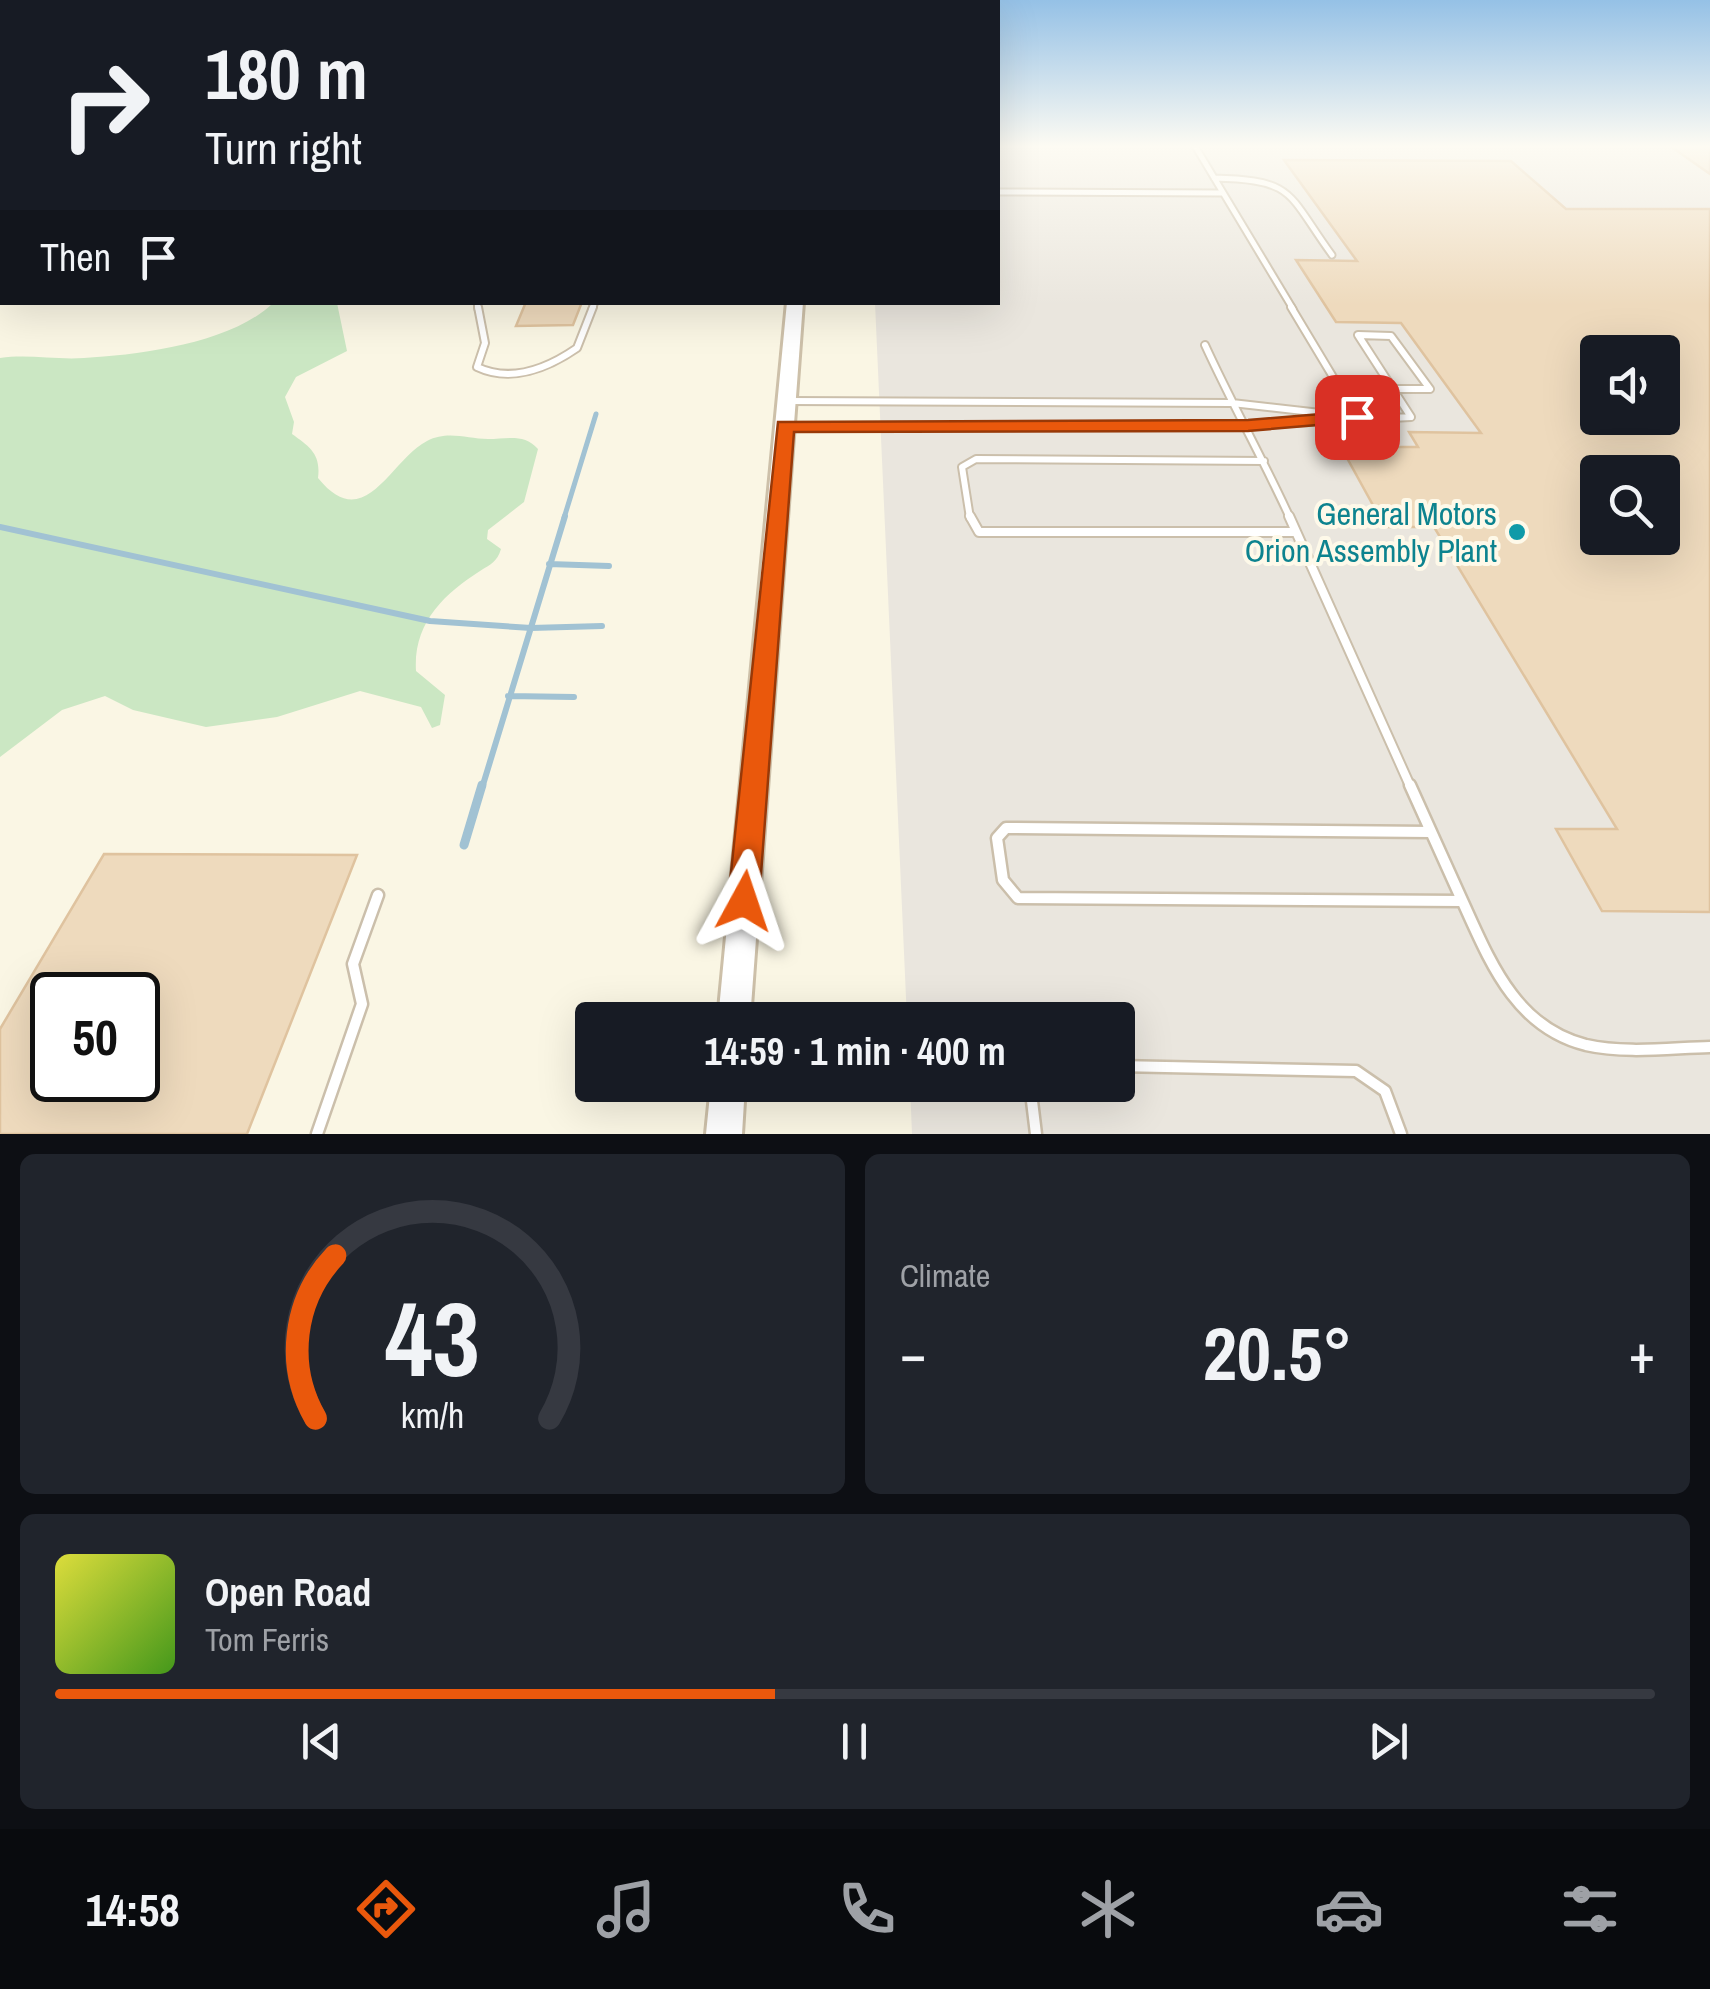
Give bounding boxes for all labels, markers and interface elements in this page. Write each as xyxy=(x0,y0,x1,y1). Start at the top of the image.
text: 180 m xyxy=(205,27,368,121)
icon: right xyxy=(40,40,170,170)
text: Turn right xyxy=(205,117,362,178)
icon: arrive xyxy=(131,230,186,285)
text: Then xyxy=(40,232,111,283)
map controls xyxy=(1580,335,1680,555)
button: sound xyxy=(1580,335,1680,435)
pin xyxy=(1315,375,1400,460)
icon: arrive xyxy=(1330,390,1385,445)
button: search xyxy=(1580,455,1680,555)
place label: General Motors Orion Assembly Plant xyxy=(1245,492,1497,572)
marker: General Motors Orion Assembly Plant xyxy=(1506,521,1528,543)
position arrow xyxy=(692,849,796,953)
speed limit sign: 50 xyxy=(30,972,160,1102)
text: 14:59 · 1 min · 400 m xyxy=(704,1026,1006,1077)
text: Climate xyxy=(900,1254,990,1297)
text: 43 xyxy=(385,1268,480,1408)
text: 20.5° xyxy=(1203,1302,1352,1403)
text: − xyxy=(900,1316,926,1390)
text: + xyxy=(1629,1316,1655,1390)
text: km/h xyxy=(401,1391,464,1439)
text: Open Road xyxy=(205,1567,371,1618)
text: Tom Ferris xyxy=(205,1618,329,1661)
icon: previous xyxy=(294,1714,349,1769)
icon: pause xyxy=(827,1714,882,1769)
icon: next xyxy=(1361,1714,1416,1769)
icon: directions xyxy=(351,1874,421,1944)
icon: music xyxy=(591,1874,661,1944)
icon: phone xyxy=(832,1874,902,1944)
icon: climate xyxy=(1073,1874,1143,1944)
icon: car xyxy=(1314,1874,1384,1944)
icon: filters xyxy=(1555,1874,1625,1944)
text: 14:58 xyxy=(85,1879,180,1940)

